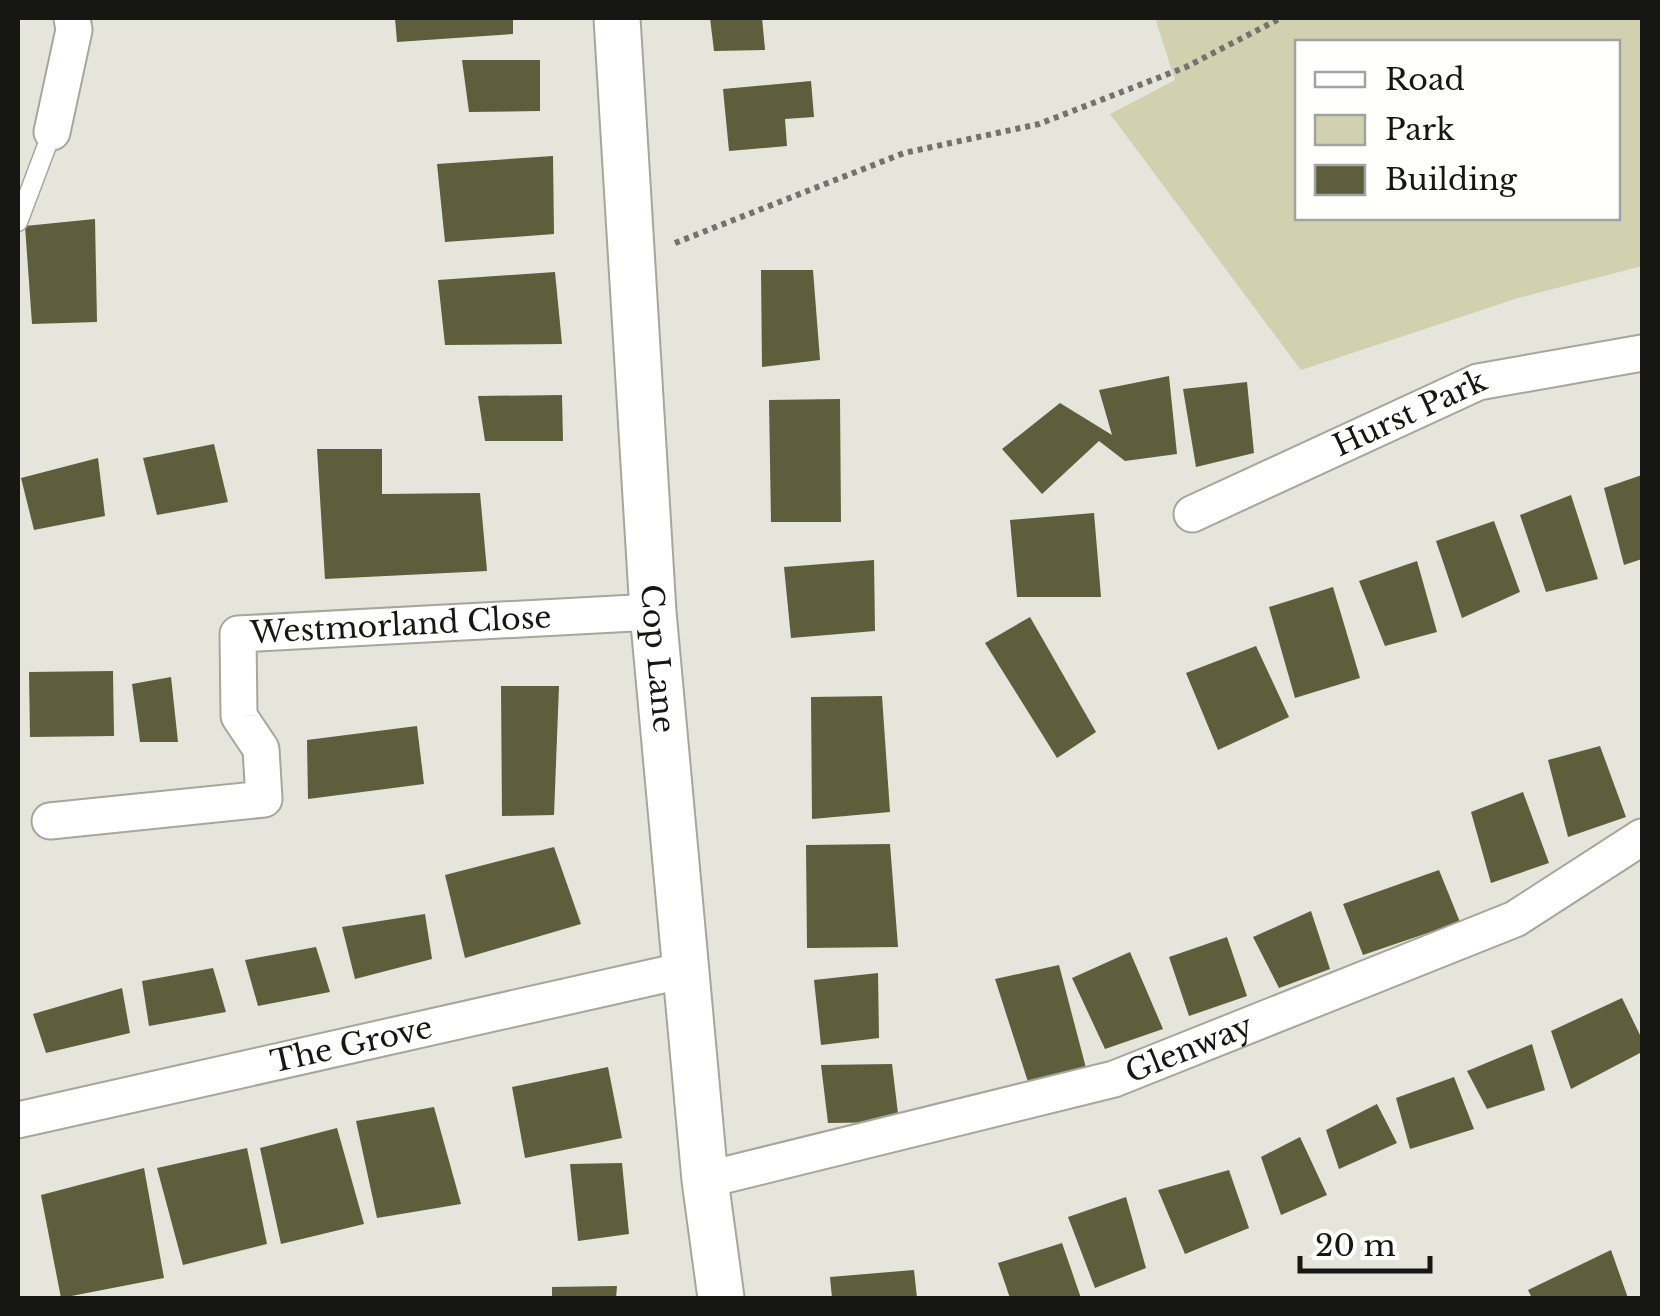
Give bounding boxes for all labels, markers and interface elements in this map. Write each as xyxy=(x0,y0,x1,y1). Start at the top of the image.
legend xyxy=(1295,40,1620,220)
text: Road xyxy=(1385,61,1465,98)
text: Park xyxy=(1385,111,1455,148)
text: Building xyxy=(1385,161,1518,198)
street label: Hurst Park xyxy=(1327,361,1493,464)
street label: Cop Lane xyxy=(633,583,683,735)
street label: Westmorland Close xyxy=(248,598,552,651)
street label: Glenway xyxy=(1120,1007,1258,1091)
street label: The Grove xyxy=(267,1008,436,1081)
scale bar xyxy=(1300,1211,1430,1273)
text: 20 m xyxy=(1315,1227,1396,1264)

